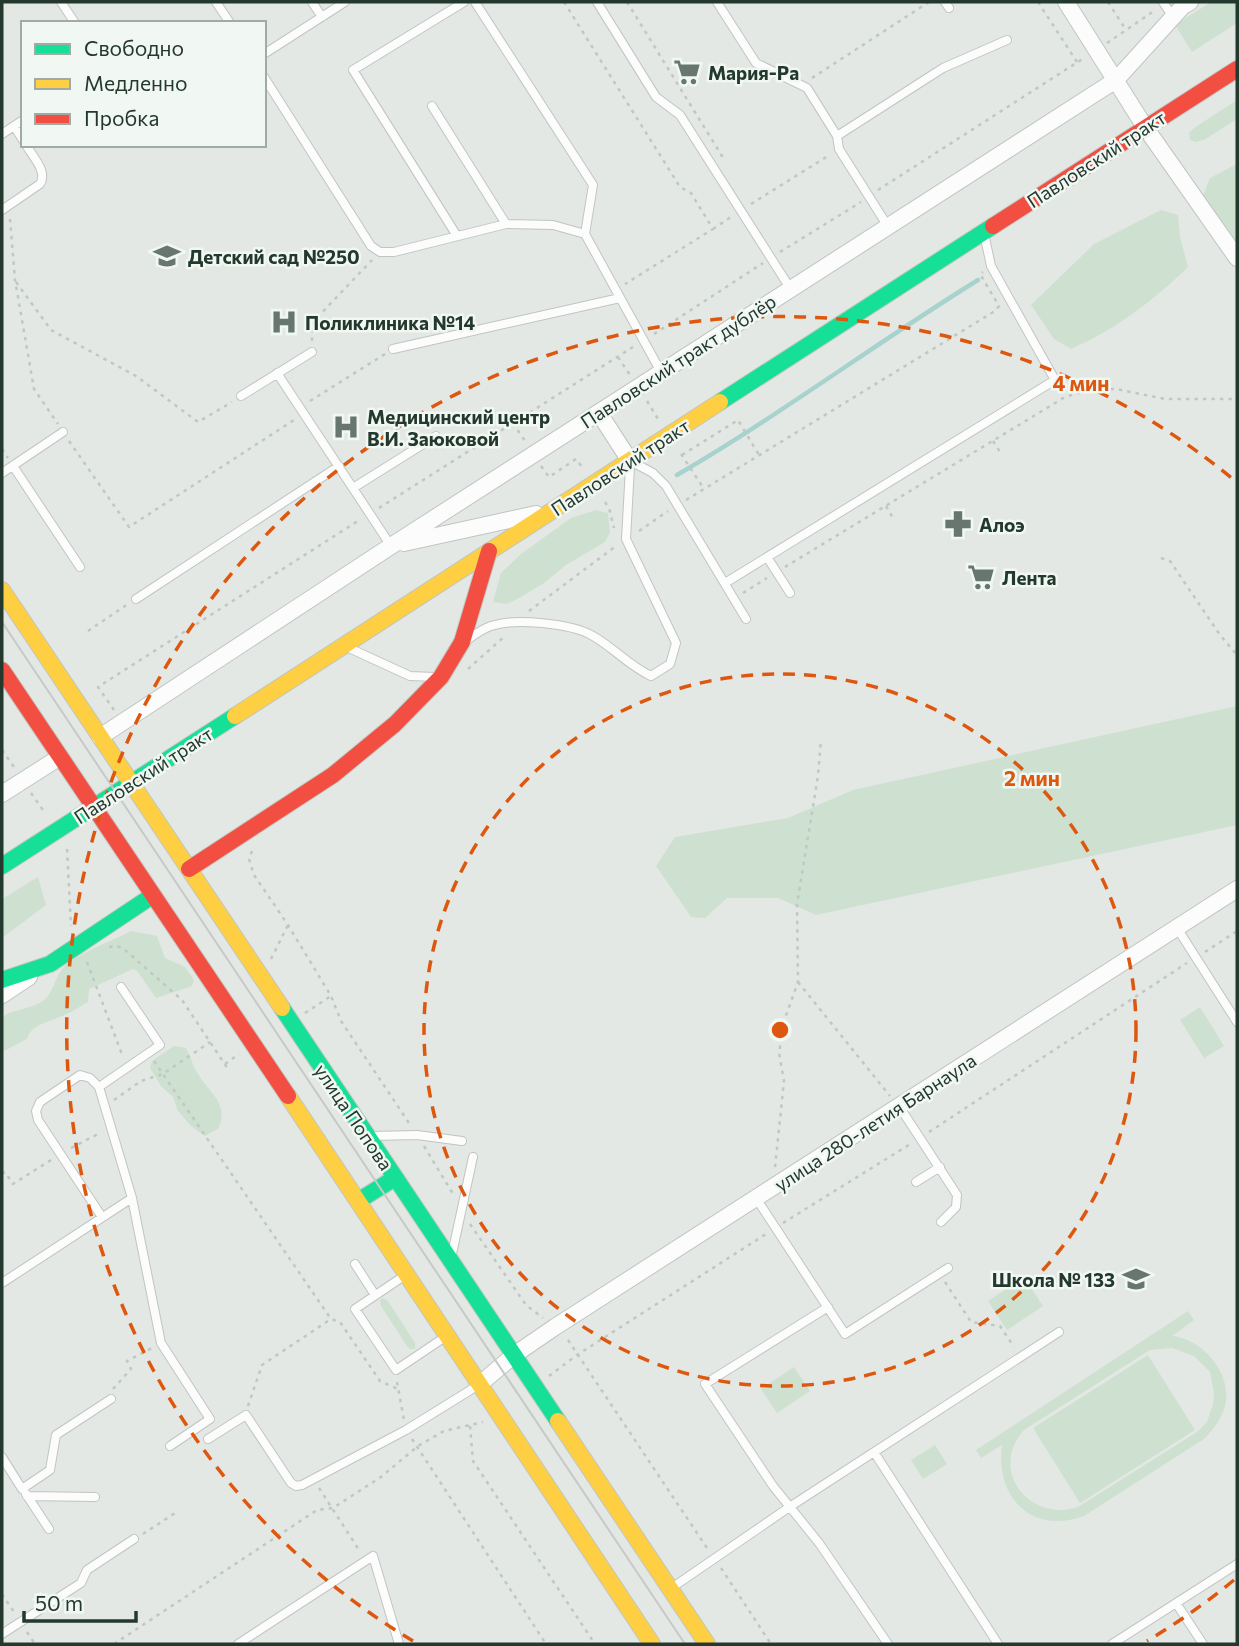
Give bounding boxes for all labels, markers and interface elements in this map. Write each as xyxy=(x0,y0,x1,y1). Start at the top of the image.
legend xyxy=(21,21,266,147)
text: Свободно xyxy=(84,35,184,60)
supermarket icon: Мария-Ра xyxy=(672,57,702,87)
place label: Мария-Ра xyxy=(708,61,799,84)
text: Медленно xyxy=(84,70,188,95)
text: Пробка xyxy=(84,105,159,130)
street label: Павловский тракт xyxy=(1022,106,1170,212)
school or university icon: Детский сад №250 xyxy=(152,241,182,271)
place label: Детский сад №250 xyxy=(188,245,360,268)
street label: Павловский тракт дублёр xyxy=(576,289,780,433)
hospital icon: Поликлиника №14 xyxy=(269,307,299,337)
place label: Поликлиника №14 xyxy=(305,311,476,334)
text: 4 мин xyxy=(1053,370,1109,395)
place label: Медицинский центр В.И. Заюковой xyxy=(367,405,550,450)
hospital icon: Медицинский центр В.И. Заюковой xyxy=(331,412,361,442)
street label: Павловский тракт xyxy=(546,414,694,520)
pharmacy icon: Алоэ xyxy=(943,509,973,539)
place label: Алоэ xyxy=(979,513,1025,536)
supermarket icon: Лента xyxy=(966,562,996,592)
place label: Лента xyxy=(1002,566,1057,589)
street label: Павловский тракт xyxy=(69,722,217,828)
text: 2 мин xyxy=(1004,765,1060,790)
centre of rings xyxy=(768,1018,792,1042)
street label: улица 280-летия Барнаула xyxy=(770,1048,980,1196)
street label: улица Попова xyxy=(310,1059,398,1175)
school or university icon: Школа № 133 xyxy=(1121,1264,1151,1294)
place label: Школа № 133 xyxy=(992,1268,1115,1291)
scale bar xyxy=(24,1580,136,1624)
text: 50 m xyxy=(35,1590,83,1615)

